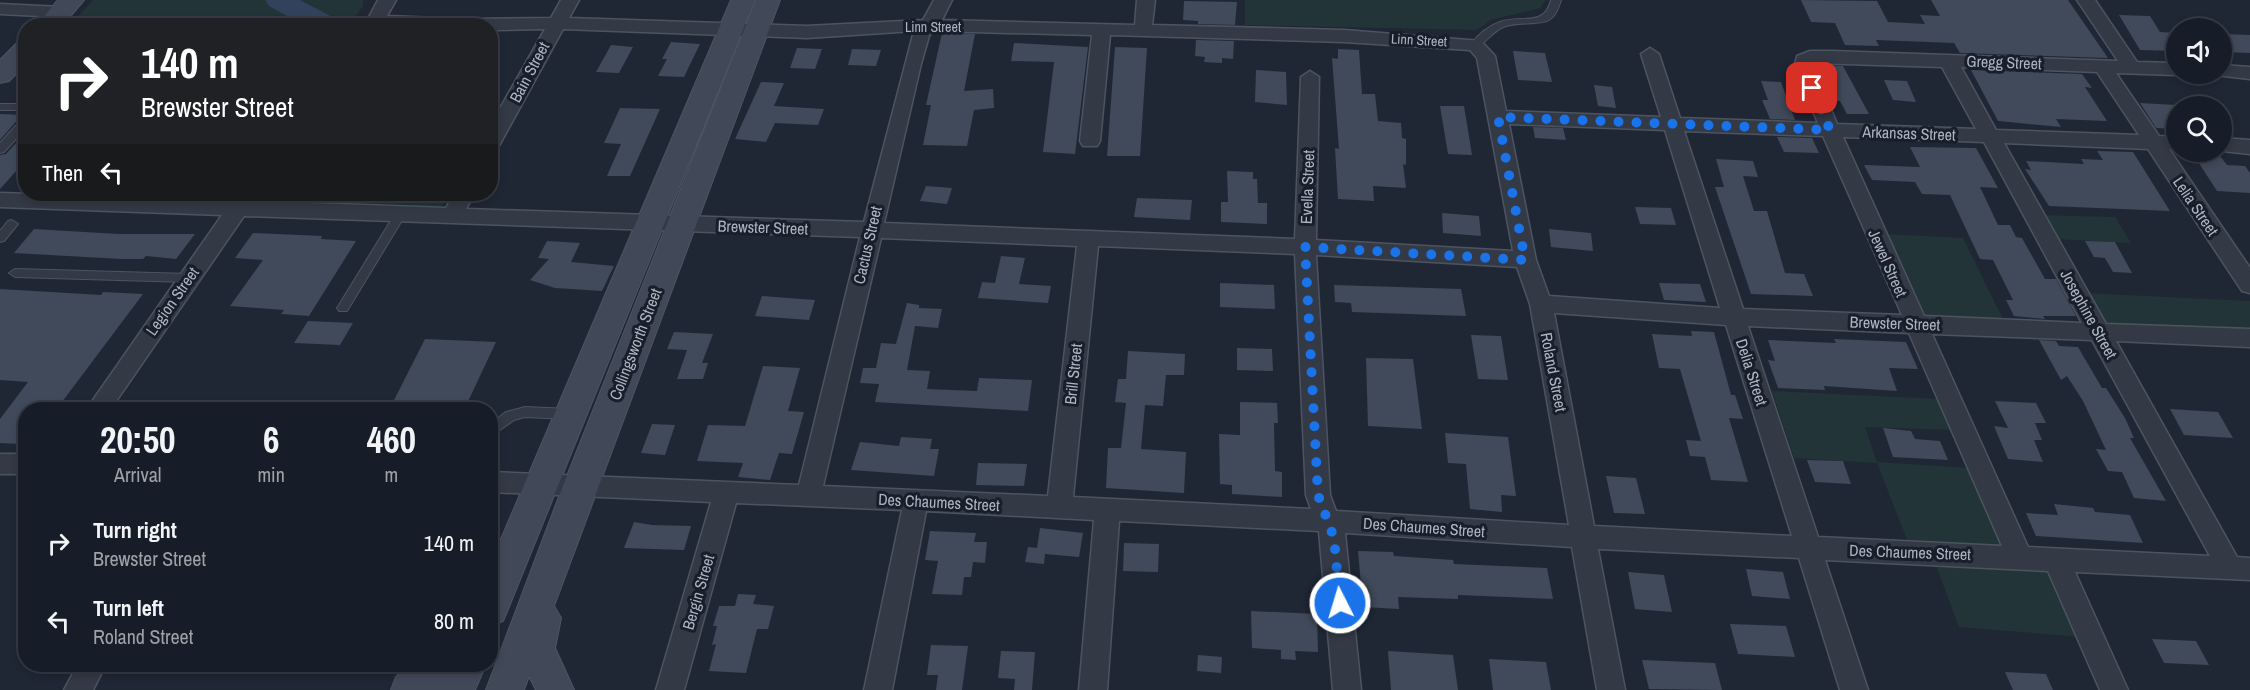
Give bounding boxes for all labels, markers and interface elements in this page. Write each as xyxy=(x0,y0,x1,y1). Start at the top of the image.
street label: Linn Street xyxy=(905,18,961,36)
map controls xyxy=(2166,18,2232,162)
button: sound xyxy=(2166,18,2232,84)
street label: Linn Street xyxy=(1390,30,1448,50)
text: 140 m xyxy=(141,35,239,91)
street label: Bain Street xyxy=(504,38,554,106)
icon: right xyxy=(42,42,120,120)
street label: Gregg Street xyxy=(1966,50,2042,74)
pin xyxy=(1786,62,1837,113)
icon: arrive xyxy=(1795,71,1828,104)
text: Brewster Street xyxy=(141,89,294,125)
button: search xyxy=(2166,96,2232,162)
street label: Arkansas Street xyxy=(1861,120,1956,146)
street label: Evella Street xyxy=(1295,149,1319,225)
icon: left xyxy=(95,156,128,189)
text: Then xyxy=(42,158,83,188)
street label: Lelia Street xyxy=(2168,172,2224,240)
street label: Cactus Street xyxy=(847,203,887,286)
street label: Brewster Street xyxy=(717,214,809,240)
street label: Jewel Street xyxy=(1863,226,1913,301)
street label: Legion Street xyxy=(140,262,204,340)
street label: Josephine Street xyxy=(2055,265,2123,363)
street label: Collingsworth Street xyxy=(604,285,667,403)
street label: Brewster Street xyxy=(1849,310,1941,336)
street label: Roland Street xyxy=(1536,331,1573,414)
street label: Delia Street xyxy=(1731,336,1773,409)
street label: Brill Street xyxy=(1059,342,1087,406)
text: 20:50 xyxy=(100,416,175,464)
text: 6 xyxy=(263,416,279,464)
text: 460 xyxy=(367,416,416,464)
text: Arrival xyxy=(114,461,161,488)
text: min xyxy=(257,461,285,488)
text: m xyxy=(385,461,398,488)
street label: Des Chaumes Street xyxy=(878,488,1001,516)
street label: Des Chaumes Street xyxy=(1362,512,1486,542)
text: Turn right xyxy=(93,515,177,545)
icon: right xyxy=(42,527,75,560)
text: 140 m xyxy=(424,528,474,558)
street label: Des Chaumes Street xyxy=(1849,539,1972,565)
text: Brewster Street xyxy=(93,545,206,572)
street label: Bergin Street xyxy=(677,551,719,632)
position arrow xyxy=(1308,571,1372,635)
text: Turn left xyxy=(93,593,164,623)
icon: left xyxy=(42,605,75,638)
text: 80 m xyxy=(434,606,474,636)
text: Roland Street xyxy=(93,623,193,650)

